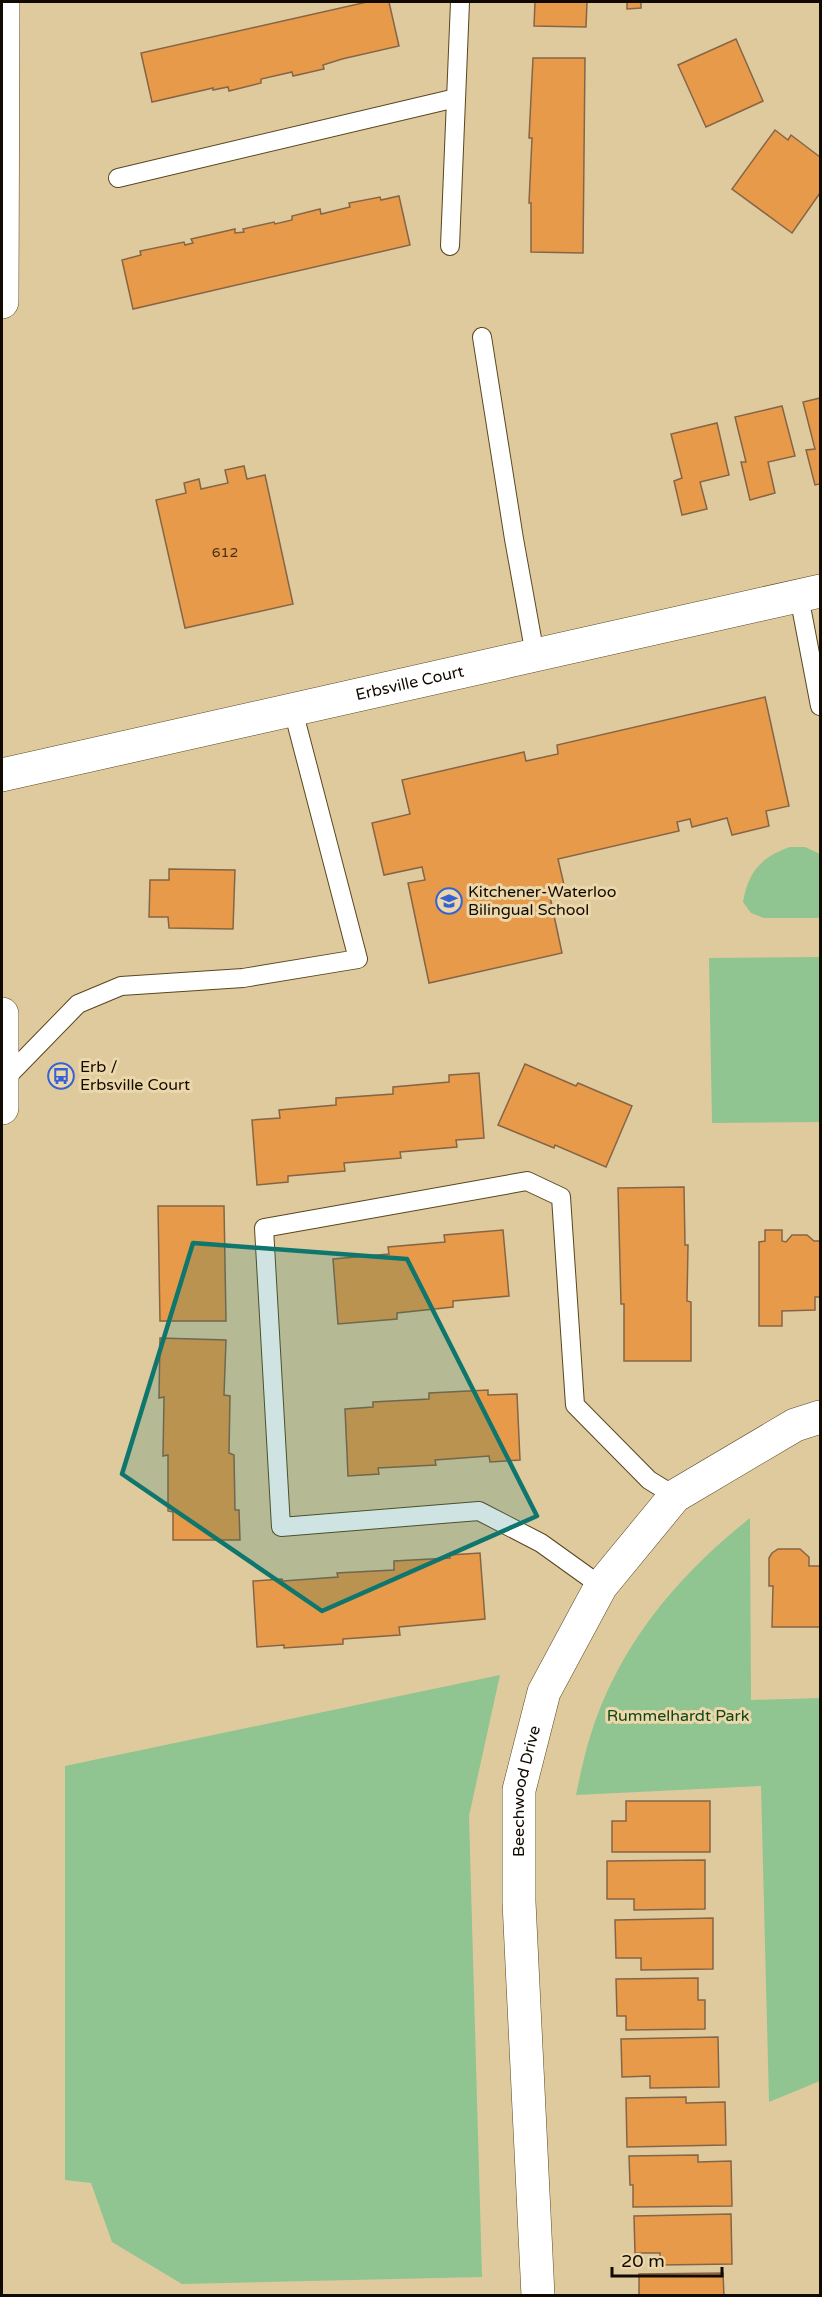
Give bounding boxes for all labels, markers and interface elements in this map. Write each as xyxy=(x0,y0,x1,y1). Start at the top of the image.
house number: 612 xyxy=(212,544,238,561)
street label: Erbsville Court xyxy=(354,661,466,705)
place label: Kitchener-Waterloo Bilingual School xyxy=(468,882,616,920)
school or university icon: Kitchener-Waterloo Bilingual School xyxy=(434,886,464,916)
place label: Erb / Erbsville Court xyxy=(80,1057,190,1095)
bus stop icon: Erb / Erbsville Court xyxy=(46,1061,76,1091)
park label: Rummelhardt Park xyxy=(607,1706,750,1726)
street label: Beechwood Drive xyxy=(509,1724,545,1857)
scale bar xyxy=(612,2240,722,2278)
text: 20 m xyxy=(621,2250,665,2272)

